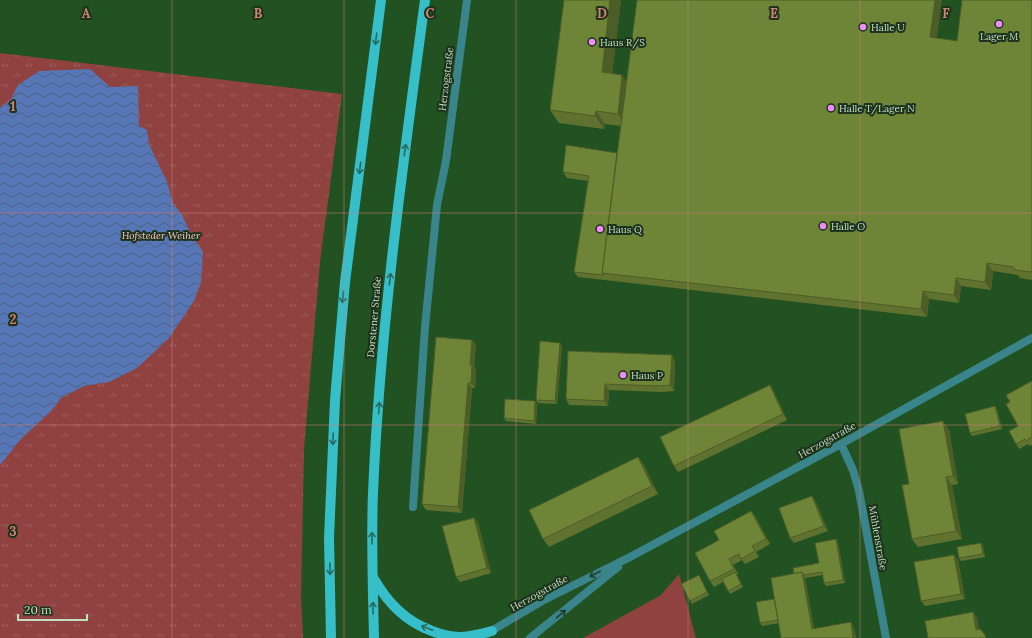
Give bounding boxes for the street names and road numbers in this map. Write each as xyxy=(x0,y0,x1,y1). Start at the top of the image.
street label: Herzogstraße xyxy=(436,46,456,112)
street label: Dorstener Straße xyxy=(364,275,384,358)
street label: Herzogstraße xyxy=(796,419,859,461)
street label: Mühlenstraße xyxy=(866,505,890,572)
street label: Herzogstraße xyxy=(508,572,571,614)

